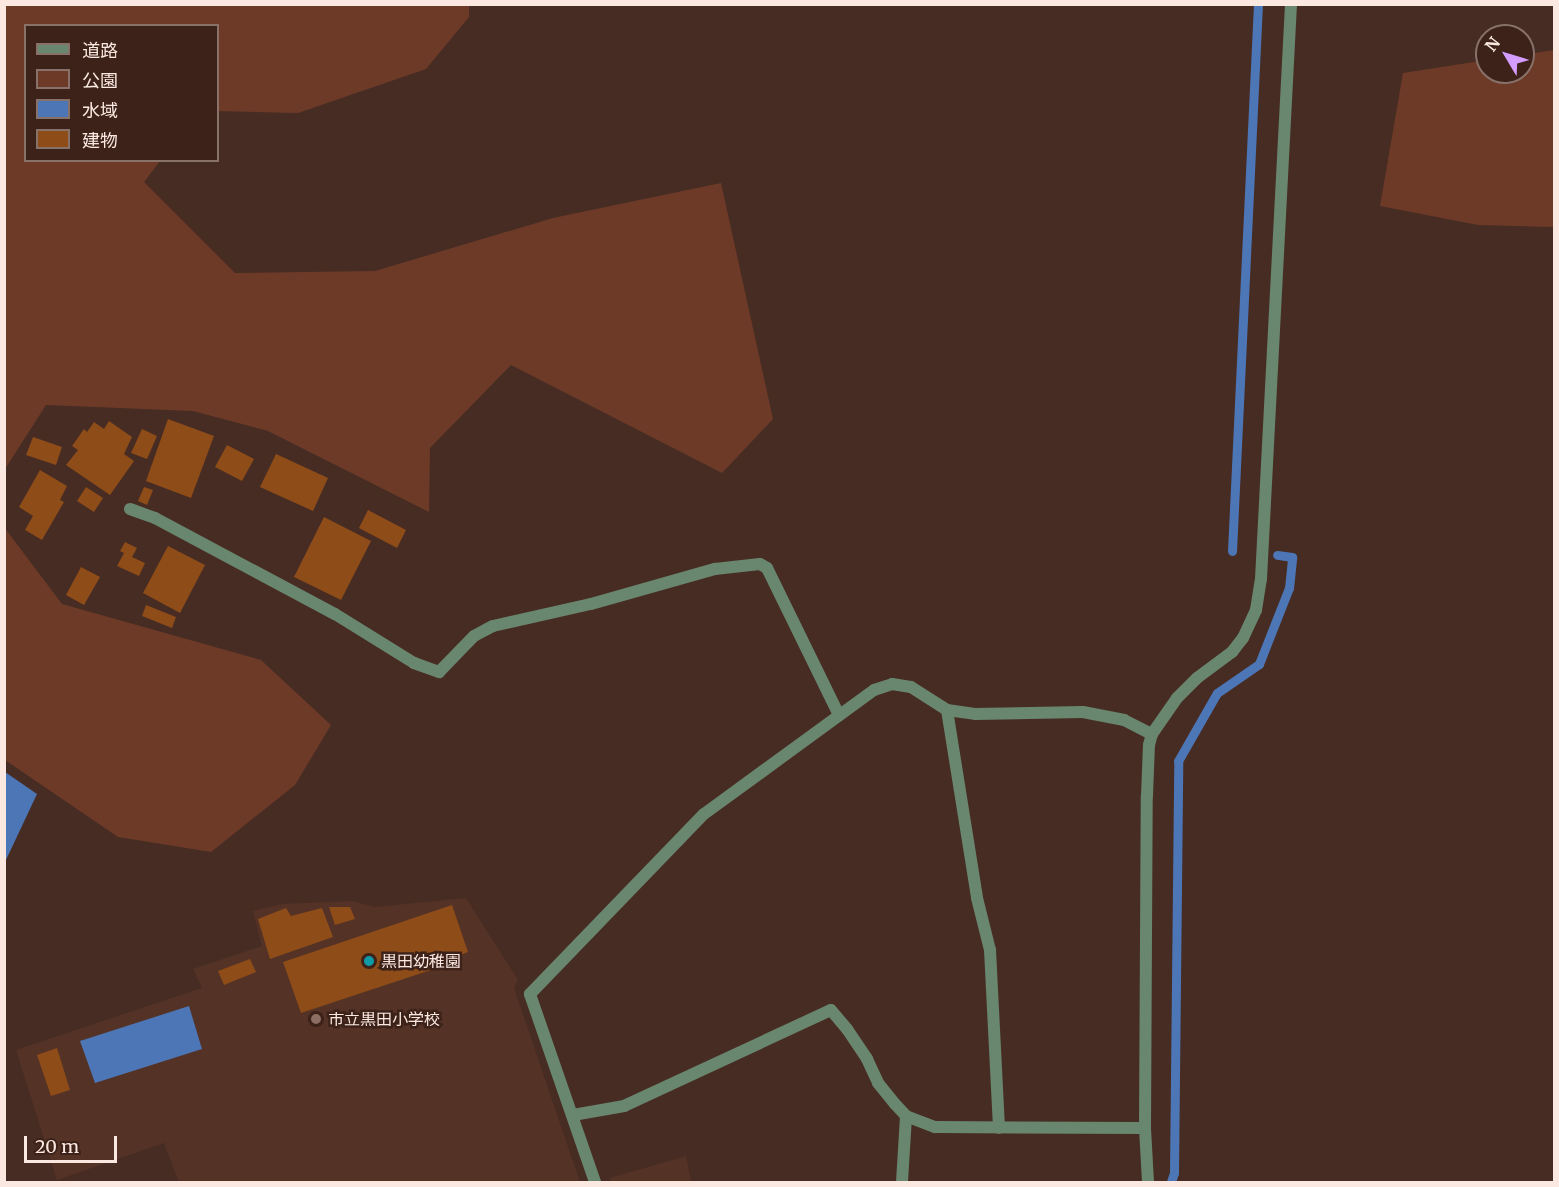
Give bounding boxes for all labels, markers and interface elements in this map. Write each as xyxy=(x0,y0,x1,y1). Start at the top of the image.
legend xyxy=(24,24,219,162)
north arrow xyxy=(1475,24,1535,84)
text: N xyxy=(1481,33,1504,55)
text: 道路 xyxy=(82,39,118,62)
text: 公園 xyxy=(82,69,118,92)
text: 水域 xyxy=(82,99,118,122)
text: 建物 xyxy=(82,129,118,152)
place label: 黒田幼稚園 xyxy=(381,951,461,971)
marker: 黒田幼稚園 xyxy=(362,954,376,968)
place label: 市立黒田小学校 xyxy=(328,1009,440,1029)
marker: 市立黒田小学校 xyxy=(309,1012,323,1026)
scale bar xyxy=(27,1124,120,1162)
text: 20 m xyxy=(35,1135,79,1158)

